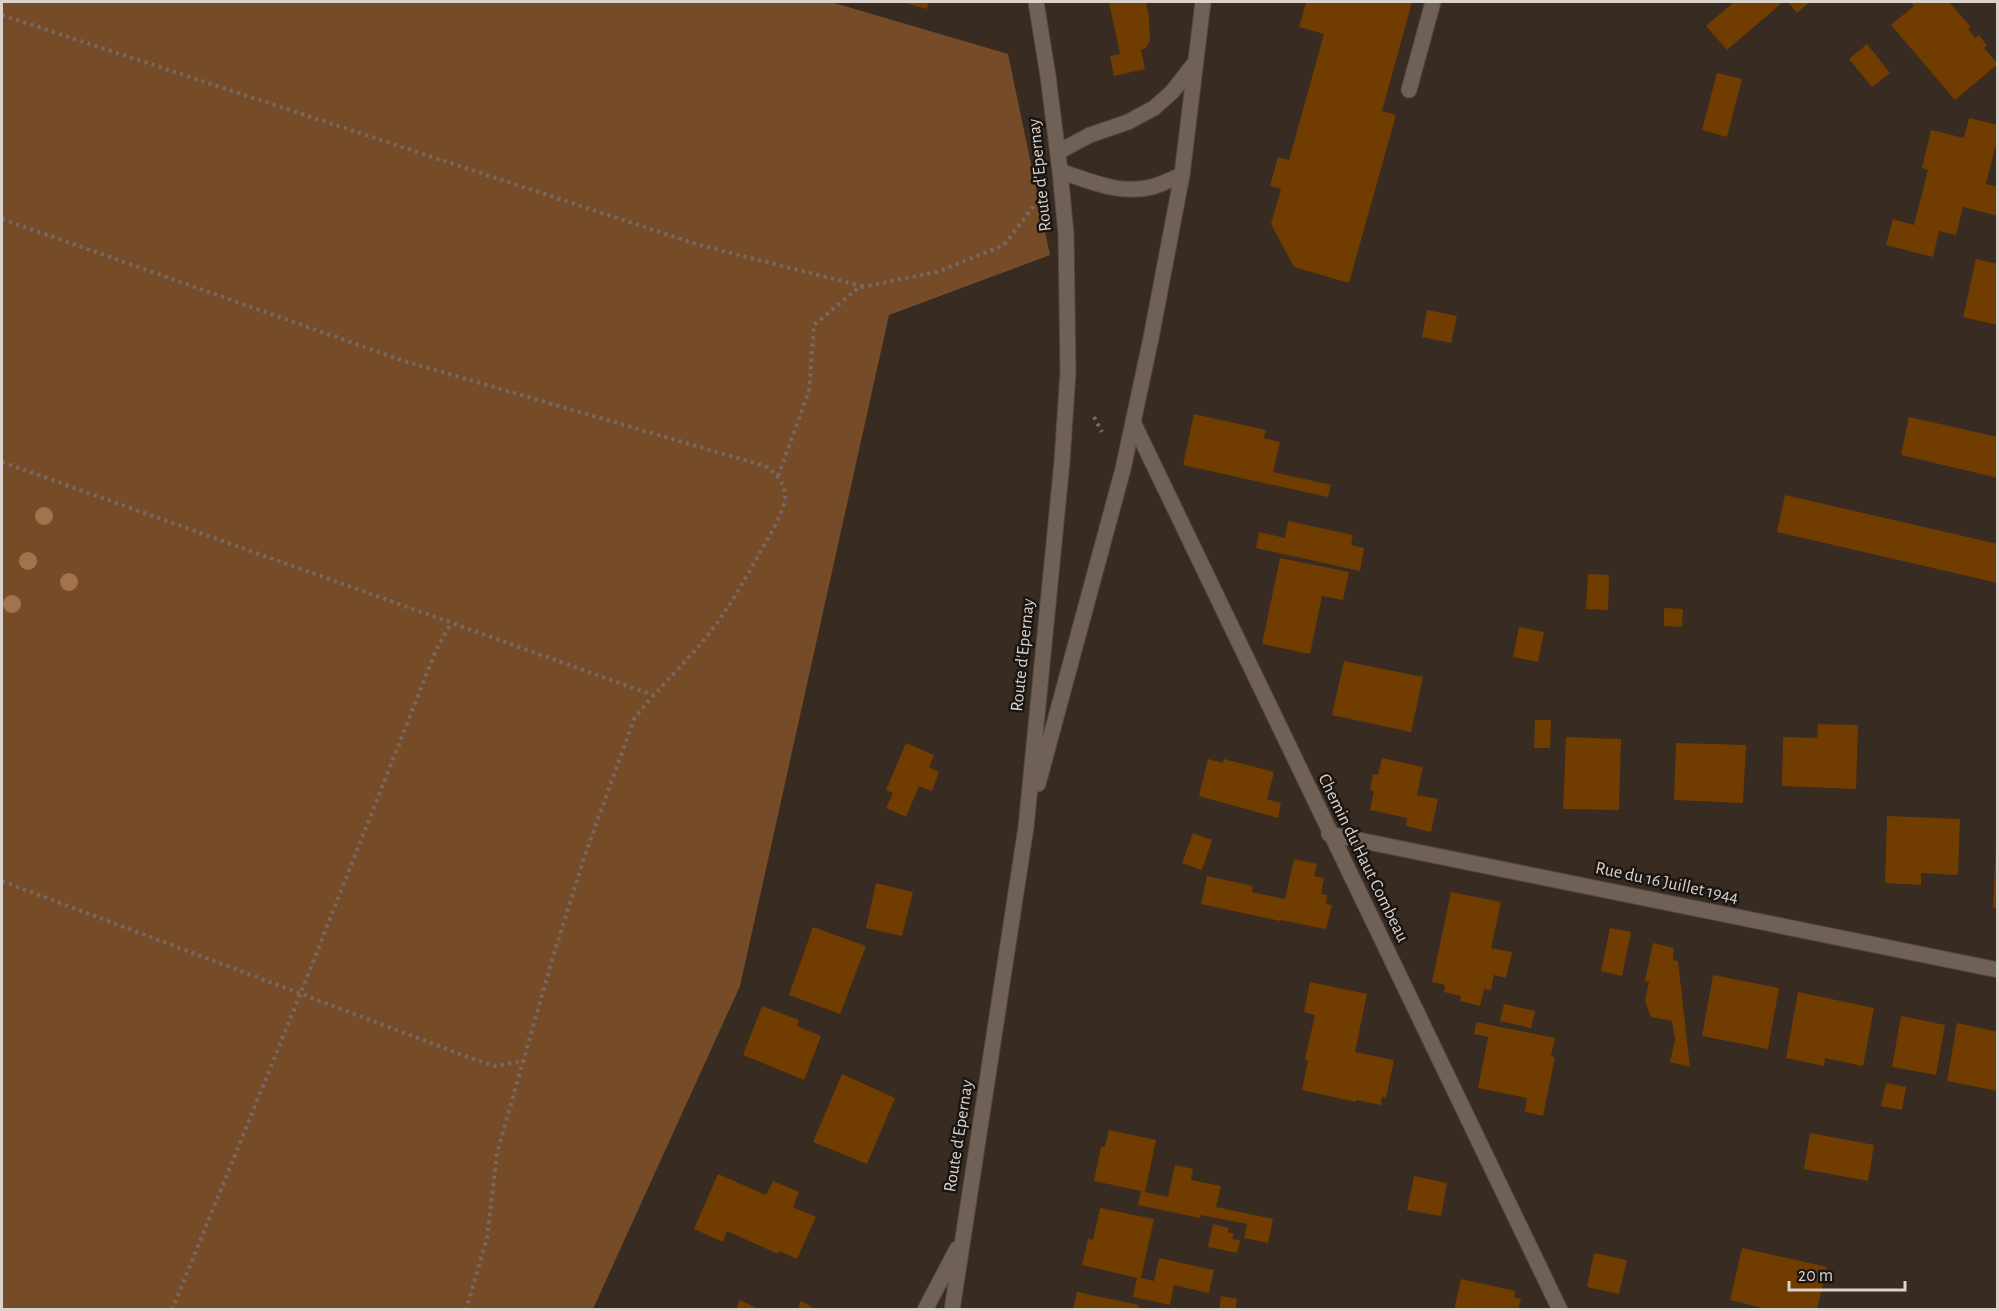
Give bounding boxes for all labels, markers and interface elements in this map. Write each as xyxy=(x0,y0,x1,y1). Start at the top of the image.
street label: Route d'Epernay xyxy=(1025,117,1055,232)
street label: Route d'Epernay xyxy=(1008,597,1038,712)
street label: Chemin du Haut Combeau xyxy=(1314,771,1412,945)
street label: Rue du 16 Juillet 1944 xyxy=(1594,859,1741,907)
street label: Route d'Epernay xyxy=(941,1078,977,1193)
scale bar xyxy=(1789,1254,1904,1292)
text: 20 m xyxy=(1798,1267,1833,1285)

